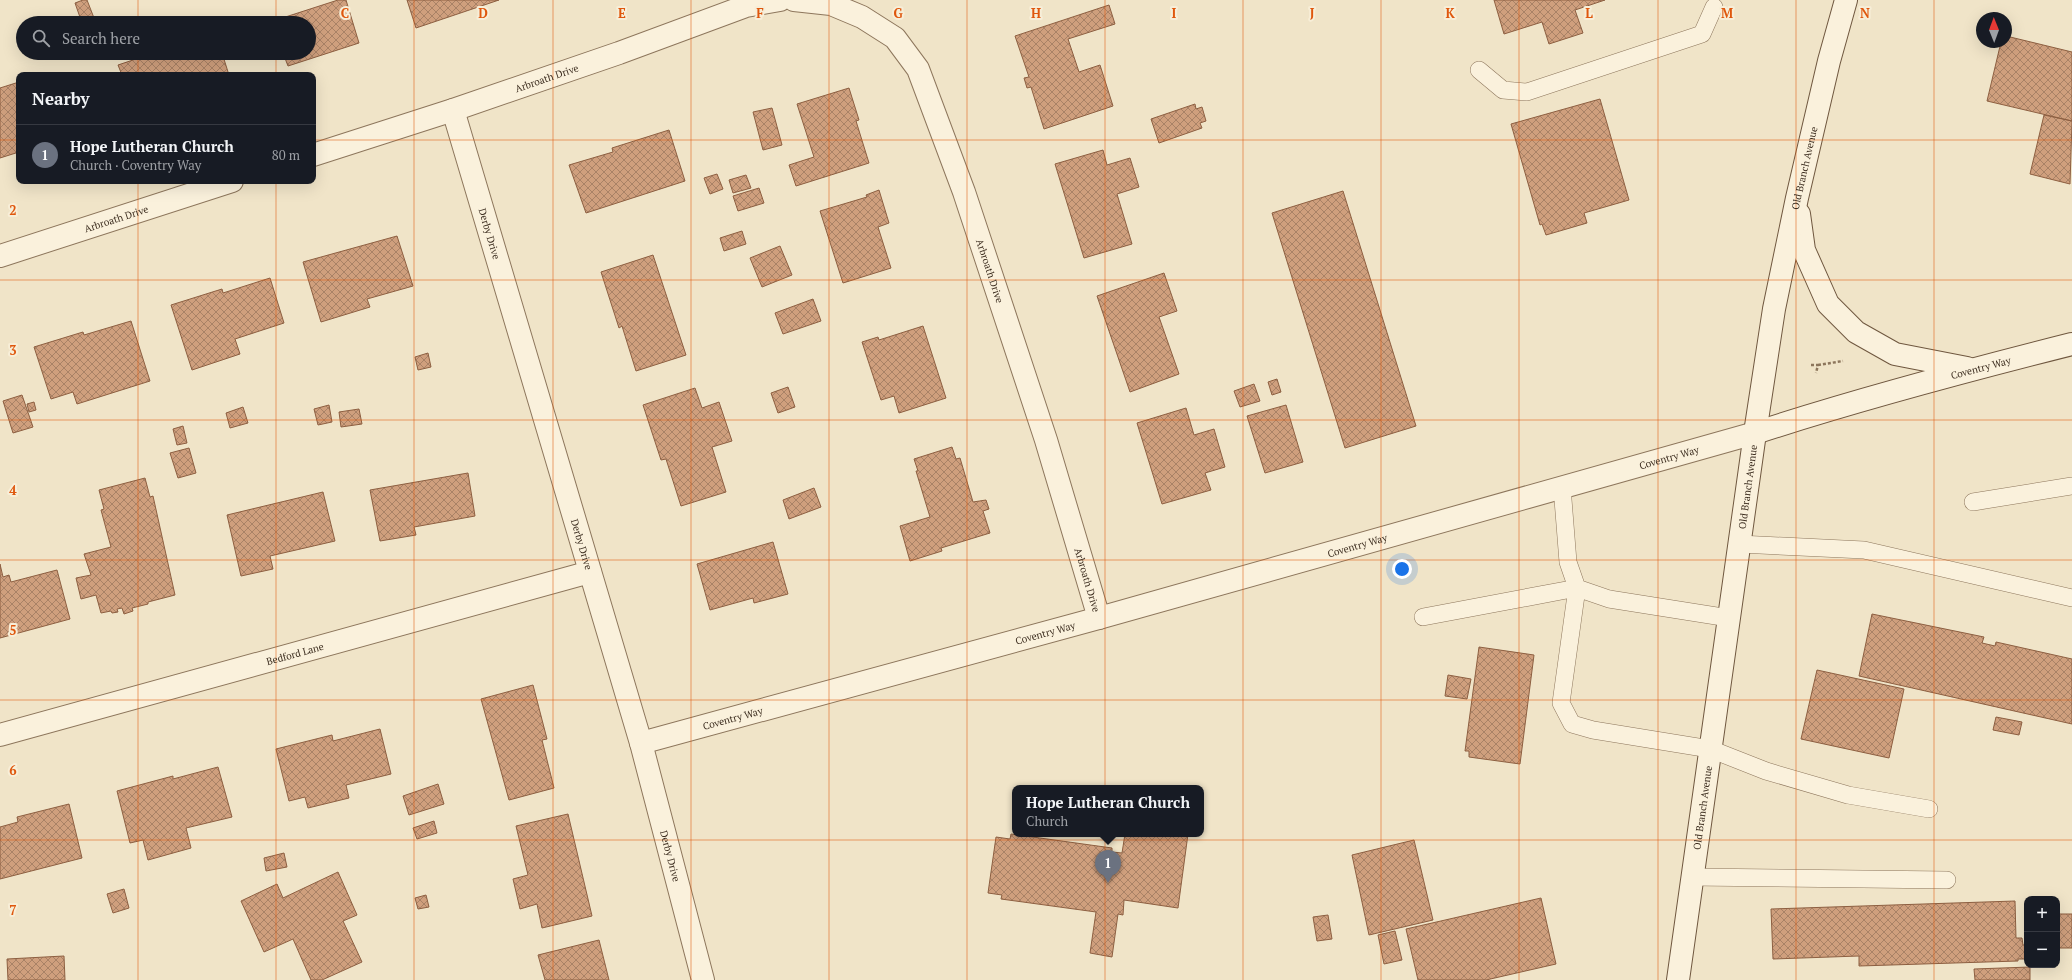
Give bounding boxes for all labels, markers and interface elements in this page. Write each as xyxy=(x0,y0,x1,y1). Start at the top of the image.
text: C xyxy=(341,4,349,22)
text: D xyxy=(478,4,488,22)
text: E xyxy=(618,4,626,22)
text: F xyxy=(756,4,764,22)
text: G xyxy=(893,4,903,22)
text: H xyxy=(1031,4,1041,22)
text: I xyxy=(1172,4,1177,22)
text: J xyxy=(1310,4,1315,22)
text: K xyxy=(1445,4,1455,22)
text: L xyxy=(1585,4,1593,22)
text: M xyxy=(1721,4,1733,22)
text: N xyxy=(1860,4,1870,22)
north arrow xyxy=(1976,12,2012,48)
search box xyxy=(16,16,316,60)
icon: search xyxy=(30,27,52,49)
text: Search here xyxy=(62,28,140,48)
street label: Arbroath Drive xyxy=(513,61,580,95)
text: Nearby xyxy=(32,87,90,110)
street label: Old Branch Avenue xyxy=(1789,125,1820,211)
text: Hope Lutheran Church xyxy=(70,136,234,156)
text: 1 xyxy=(41,146,49,164)
text: 80 m xyxy=(272,146,300,164)
text: Church · Coventry Way xyxy=(70,156,201,174)
text: 2 xyxy=(9,201,17,219)
street label: Arbroath Drive xyxy=(83,203,150,235)
street label: Derby Drive xyxy=(476,207,503,261)
street label: Arbroath Drive xyxy=(973,237,1006,305)
text: 3 xyxy=(9,341,17,359)
street label: Coventry Way xyxy=(1949,354,2013,382)
street label: Coventry Way xyxy=(1638,443,1701,472)
street label: Old Branch Avenue xyxy=(1736,444,1760,530)
text: 4 xyxy=(9,481,17,499)
street label: Derby Drive xyxy=(568,517,595,571)
street label: Coventry Way xyxy=(1326,531,1390,560)
street label: Arbroath Drive xyxy=(1071,546,1103,614)
your location xyxy=(1392,559,1412,579)
street label: Coventry Way xyxy=(1014,619,1078,648)
text: 5 xyxy=(9,621,17,639)
street label: Bedford Lane xyxy=(265,640,325,668)
street label: Coventry Way xyxy=(701,704,765,733)
text: 6 xyxy=(9,761,17,779)
street label: Old Branch Avenue xyxy=(1690,765,1715,851)
popup xyxy=(1012,785,1204,837)
text: Hope Lutheran Church xyxy=(1026,792,1190,812)
text: Church xyxy=(1026,812,1068,830)
street label: Derby Drive xyxy=(657,829,683,883)
pin: 1 xyxy=(1095,850,1121,883)
map controls xyxy=(2024,896,2060,968)
button: + xyxy=(2024,896,2060,932)
text: 7 xyxy=(9,901,17,919)
button: − xyxy=(2024,932,2060,968)

